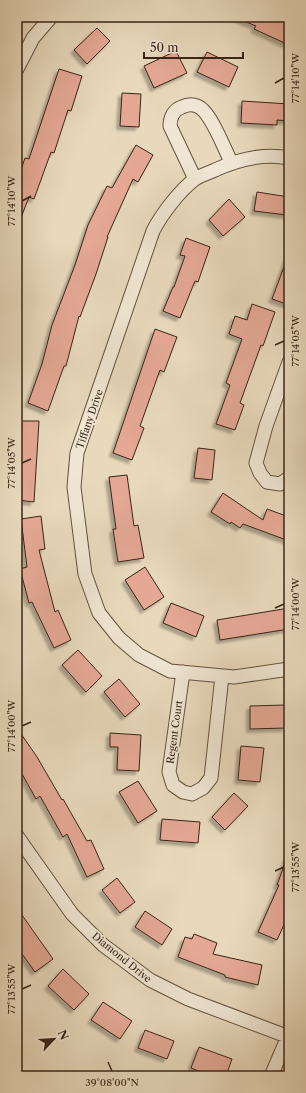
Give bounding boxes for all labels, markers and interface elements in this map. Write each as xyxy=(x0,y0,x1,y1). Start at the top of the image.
scale bar xyxy=(144,34,243,60)
text: 50 m xyxy=(150,40,179,55)
text: 77°14'10"W xyxy=(289,52,302,103)
text: 77°14'10"W xyxy=(5,175,18,226)
text: 77°14'05"W xyxy=(289,314,302,367)
street label: Tiffany Drive xyxy=(73,387,106,451)
text: 77°14'05"W xyxy=(5,436,18,489)
text: 77°14'00"W xyxy=(289,577,302,630)
text: 77°14'00"W xyxy=(5,699,18,752)
street label: Regent Court xyxy=(164,699,185,765)
text: 77°13'55"W xyxy=(289,841,302,892)
street label: Diamond Drive xyxy=(89,929,154,986)
text: 77°13'55"W xyxy=(5,963,18,1014)
north arrow xyxy=(34,1019,74,1059)
text: N xyxy=(55,1027,72,1042)
text: 39°08'00"N xyxy=(85,1076,139,1089)

